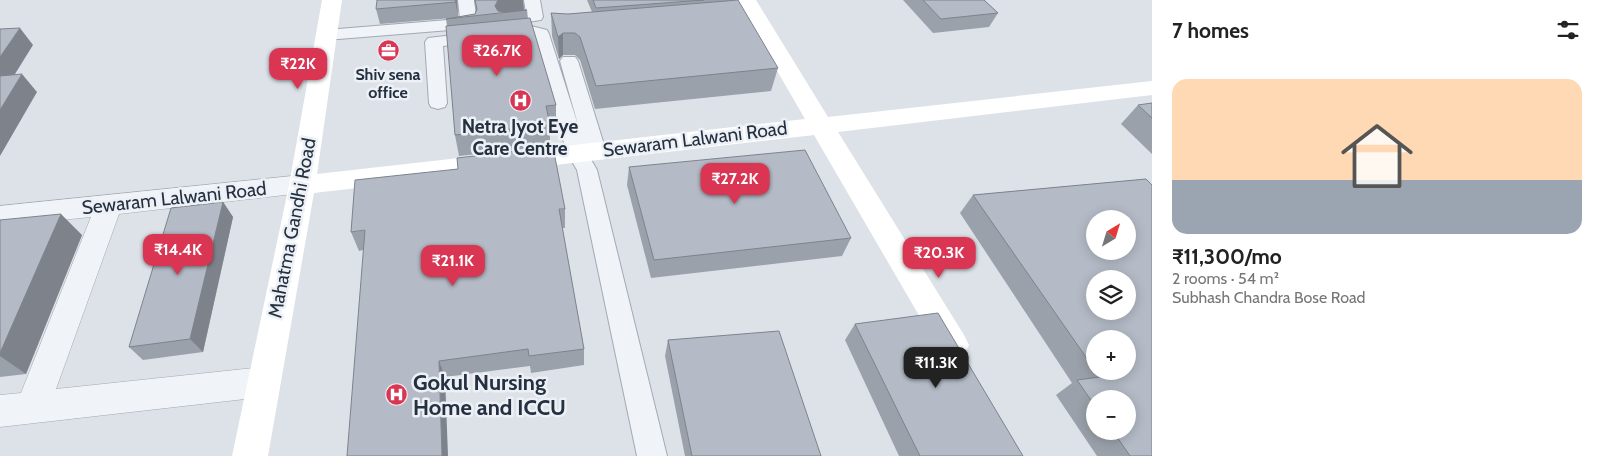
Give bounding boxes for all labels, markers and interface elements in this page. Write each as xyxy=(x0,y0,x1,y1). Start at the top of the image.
icon: filters xyxy=(1554,16,1582,44)
text: 7 homes xyxy=(1172,18,1249,43)
pin: ₹26.7K xyxy=(456,34,538,77)
office icon: Shiv sena office xyxy=(376,38,400,62)
text: ₹26.7K xyxy=(473,41,521,60)
pin: ₹22K xyxy=(268,48,328,90)
text: ₹22K xyxy=(280,54,316,73)
place label: Shiv sena office xyxy=(355,65,421,102)
hospital icon: Netra Jyot Eye Care Centre xyxy=(508,88,532,112)
icon: home xyxy=(1332,111,1422,201)
place label: Netra Jyot Eye Care Centre xyxy=(462,115,579,160)
street label: Sewaram Lalwani Road xyxy=(602,116,788,162)
street label: Mahatma Gandhi Road xyxy=(263,136,321,320)
pin: ₹27.2K xyxy=(694,162,776,205)
text: ₹27.2K xyxy=(712,169,758,188)
street label: Sewaram Lalwani Road xyxy=(81,177,267,219)
north arrow xyxy=(1086,210,1136,260)
map controls xyxy=(1086,210,1136,440)
pin: ₹14.4K xyxy=(137,234,219,276)
pin: ₹20.3K xyxy=(898,236,980,279)
text: ₹14.4K xyxy=(154,240,202,259)
text: ₹20.3K xyxy=(914,243,964,262)
pin: ₹21.1K xyxy=(412,244,494,287)
text: ₹11,300/mo xyxy=(1172,244,1282,269)
text: ₹21.1K xyxy=(432,251,474,270)
text: 2 rooms · 54 m² xyxy=(1172,269,1279,288)
button: layers xyxy=(1086,270,1136,320)
text: Subhash Chandra Bose Road xyxy=(1172,288,1366,307)
button: + xyxy=(1086,330,1136,380)
pin: ₹11.3K xyxy=(895,346,977,389)
text: ₹11.3K xyxy=(915,353,957,372)
place label: Gokul Nursing Home and ICCU xyxy=(413,369,566,421)
hospital icon: Gokul Nursing Home and ICCU xyxy=(385,383,409,407)
button: − xyxy=(1086,390,1136,440)

